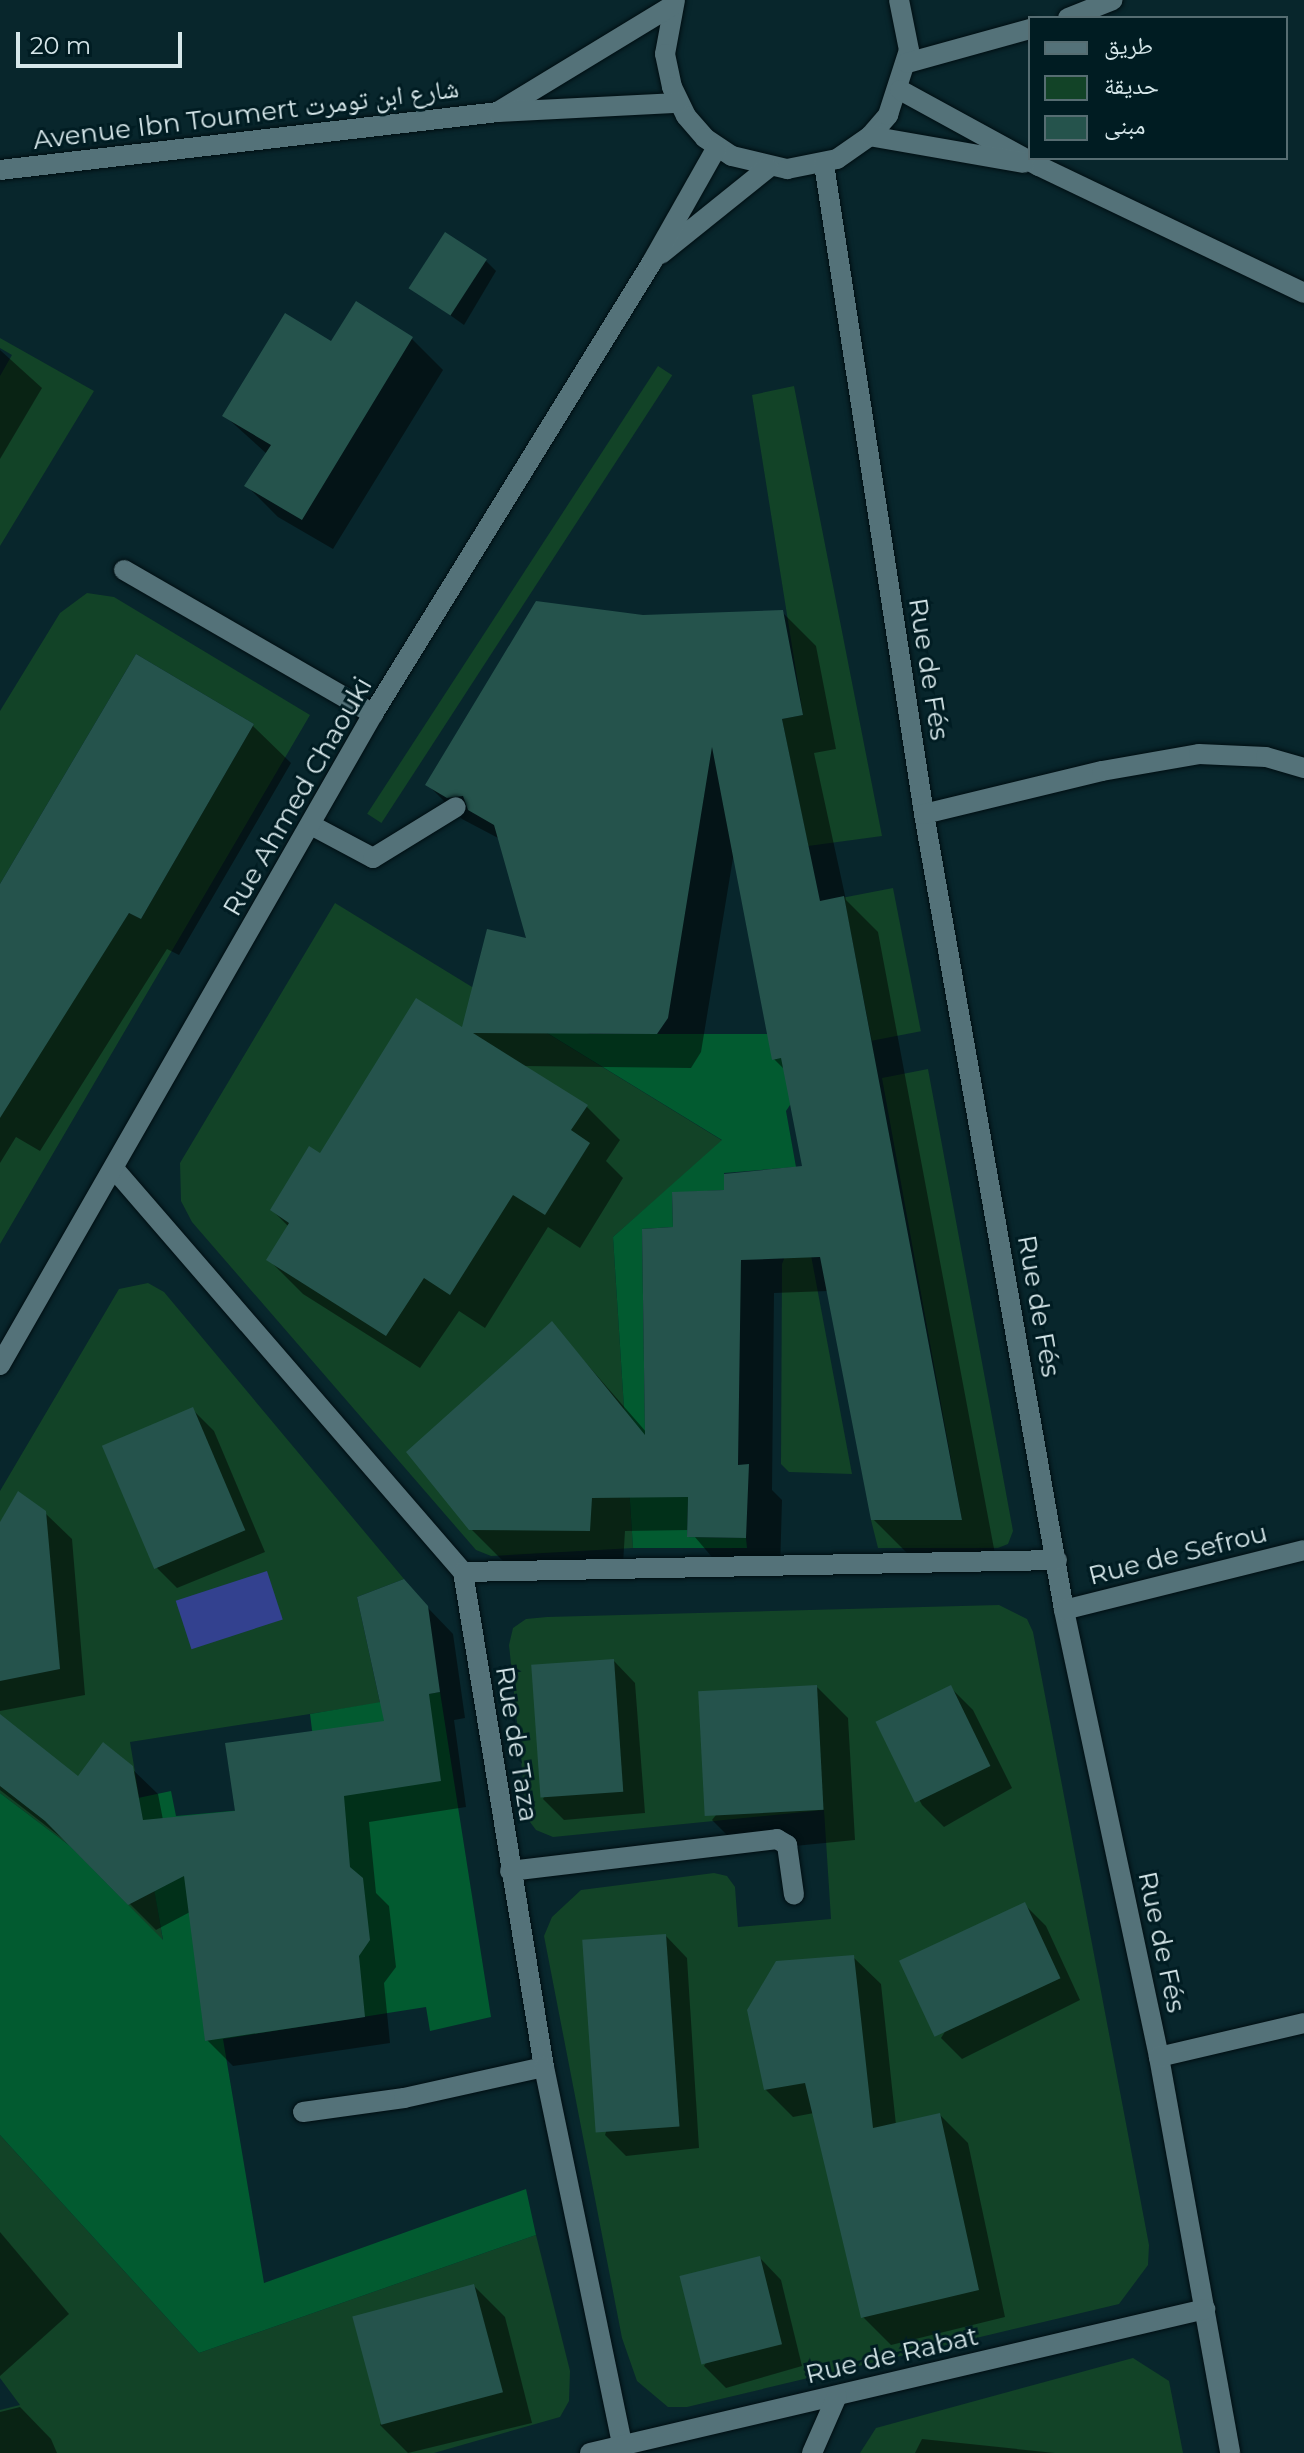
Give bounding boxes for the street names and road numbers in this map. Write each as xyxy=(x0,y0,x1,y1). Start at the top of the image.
street label: Avenue Ibn Toumert شارع ابن تومرت xyxy=(31,73,461,157)
street label: Rue de Fés xyxy=(901,596,955,742)
street label: Rue Ahmed Chaouki xyxy=(217,672,379,922)
street label: Rue de Fés xyxy=(1010,1233,1066,1379)
street label: Rue de Sefrou xyxy=(1085,1518,1271,1592)
street label: Rue de Taza xyxy=(488,1664,544,1824)
street label: Rue de Fés xyxy=(1131,1869,1191,2015)
street label: Rue de Rabat xyxy=(803,2321,981,2391)

